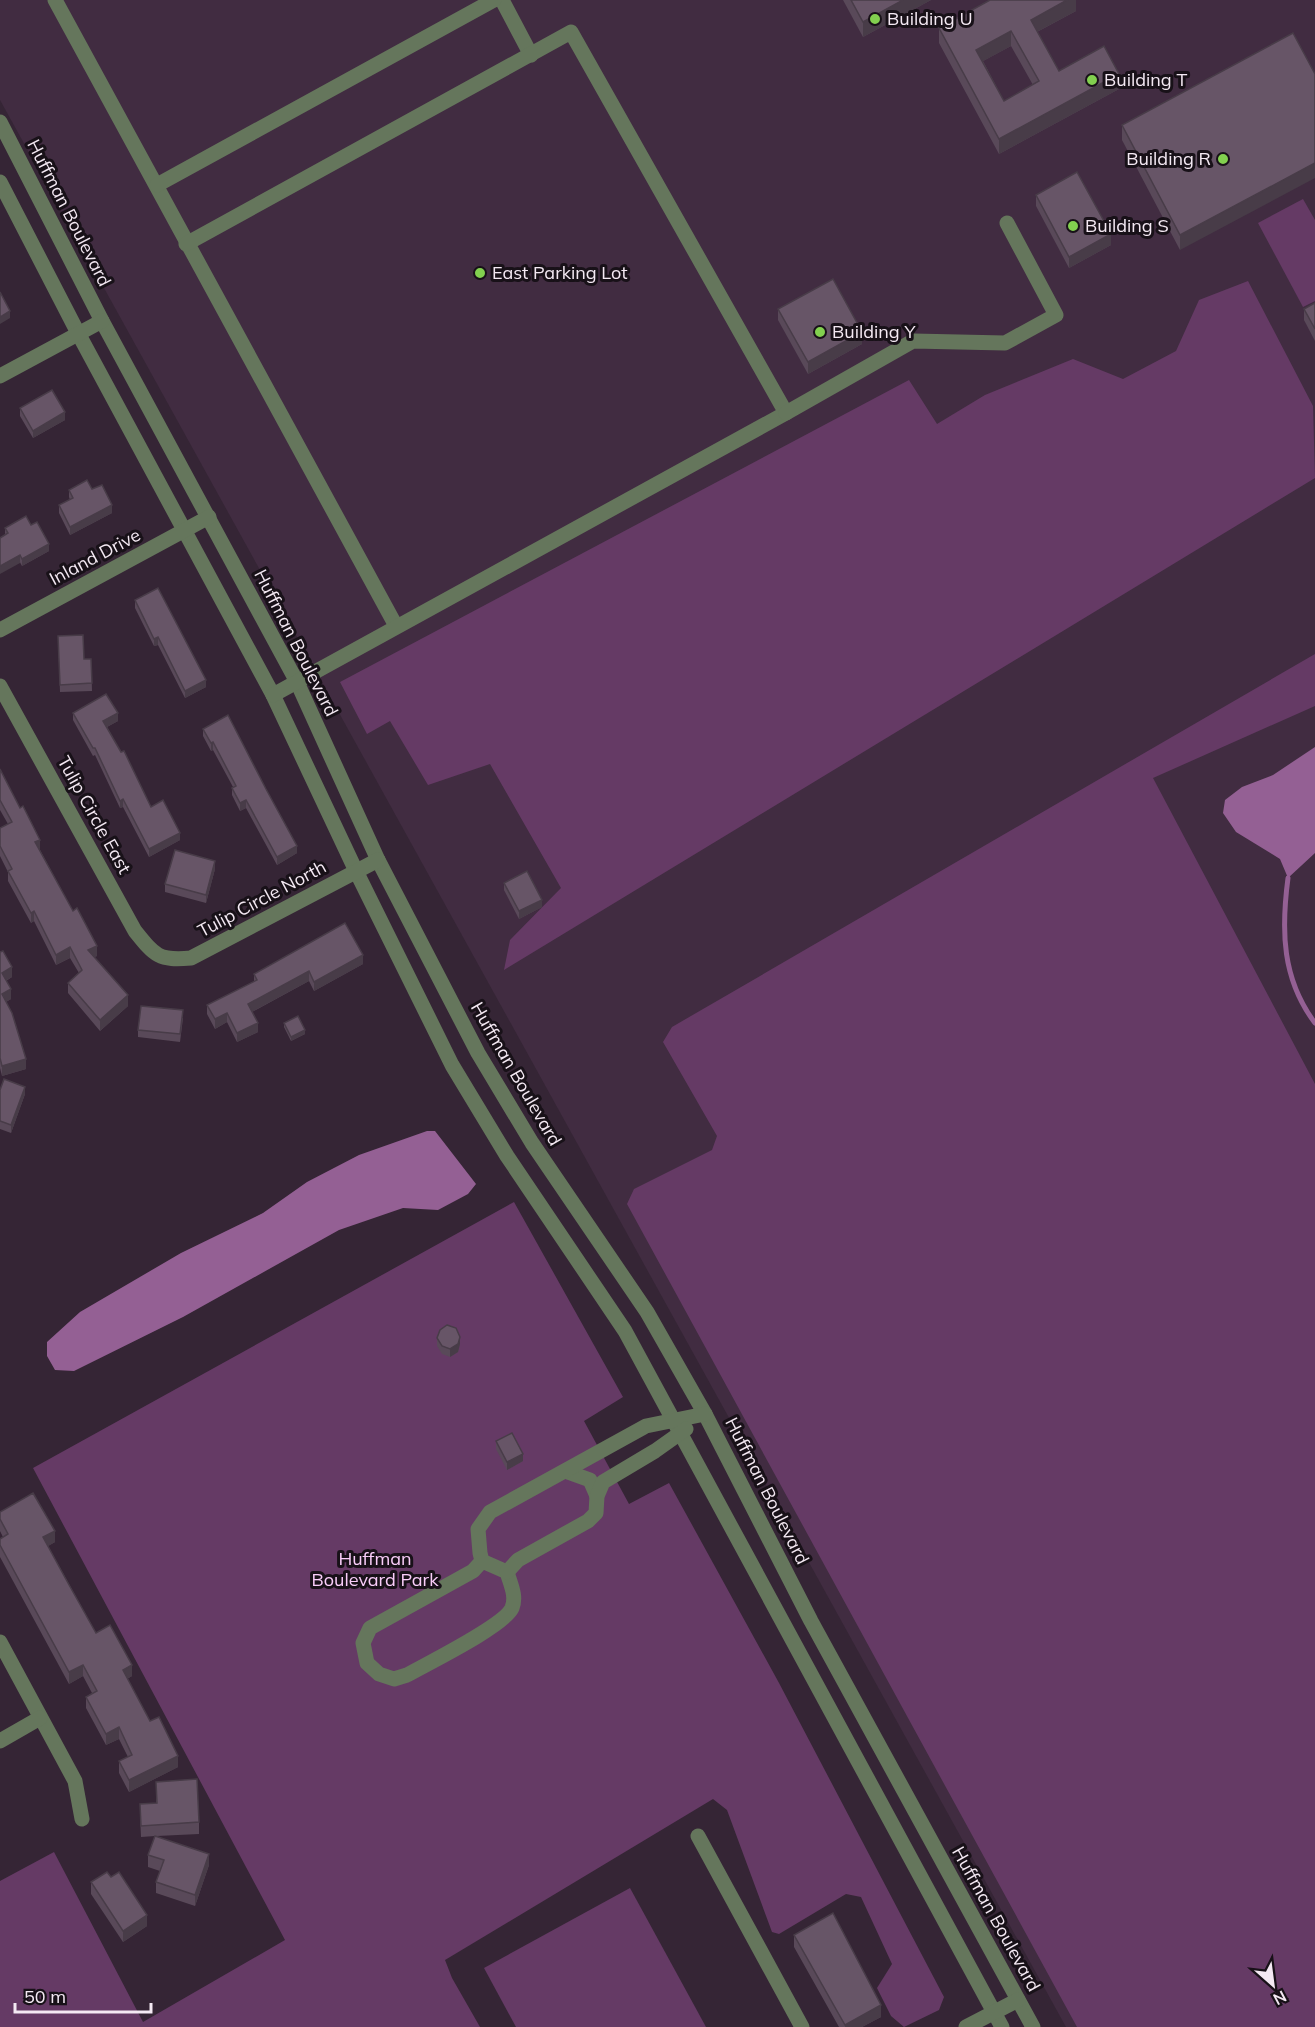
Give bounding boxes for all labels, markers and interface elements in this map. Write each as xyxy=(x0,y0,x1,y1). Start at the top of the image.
place label: Building U xyxy=(887,7,973,30)
marker: Building U xyxy=(868,12,882,26)
place label: Building T xyxy=(1104,68,1187,91)
marker: Building T xyxy=(1085,73,1099,87)
street label: Huffman Boulevard xyxy=(22,135,117,290)
place label: Building R xyxy=(1126,147,1211,170)
marker: Building R xyxy=(1216,152,1230,166)
place label: Building S xyxy=(1085,214,1169,237)
marker: Building S xyxy=(1066,219,1080,233)
place label: East Parking Lot xyxy=(492,261,628,284)
marker: East Parking Lot xyxy=(473,266,487,280)
place label: Building Y xyxy=(832,320,916,343)
marker: Building Y xyxy=(813,325,827,339)
street label: Inland Drive xyxy=(45,523,144,590)
street label: Huffman Boulevard xyxy=(249,565,344,720)
street label: Tulip Circle East xyxy=(53,752,136,878)
street label: Tulip Circle North xyxy=(194,855,330,942)
street label: Huffman Boulevard xyxy=(466,998,567,1150)
street label: Huffman Boulevard xyxy=(720,1413,815,1568)
park label: Huffman Boulevard Park xyxy=(312,1547,439,1591)
street label: Huffman Boulevard xyxy=(947,1842,1046,1995)
north arrow xyxy=(1243,1955,1303,2015)
scale bar xyxy=(15,1976,152,2014)
text: 50 m xyxy=(24,1985,66,2008)
text: N xyxy=(1270,1987,1290,2010)

